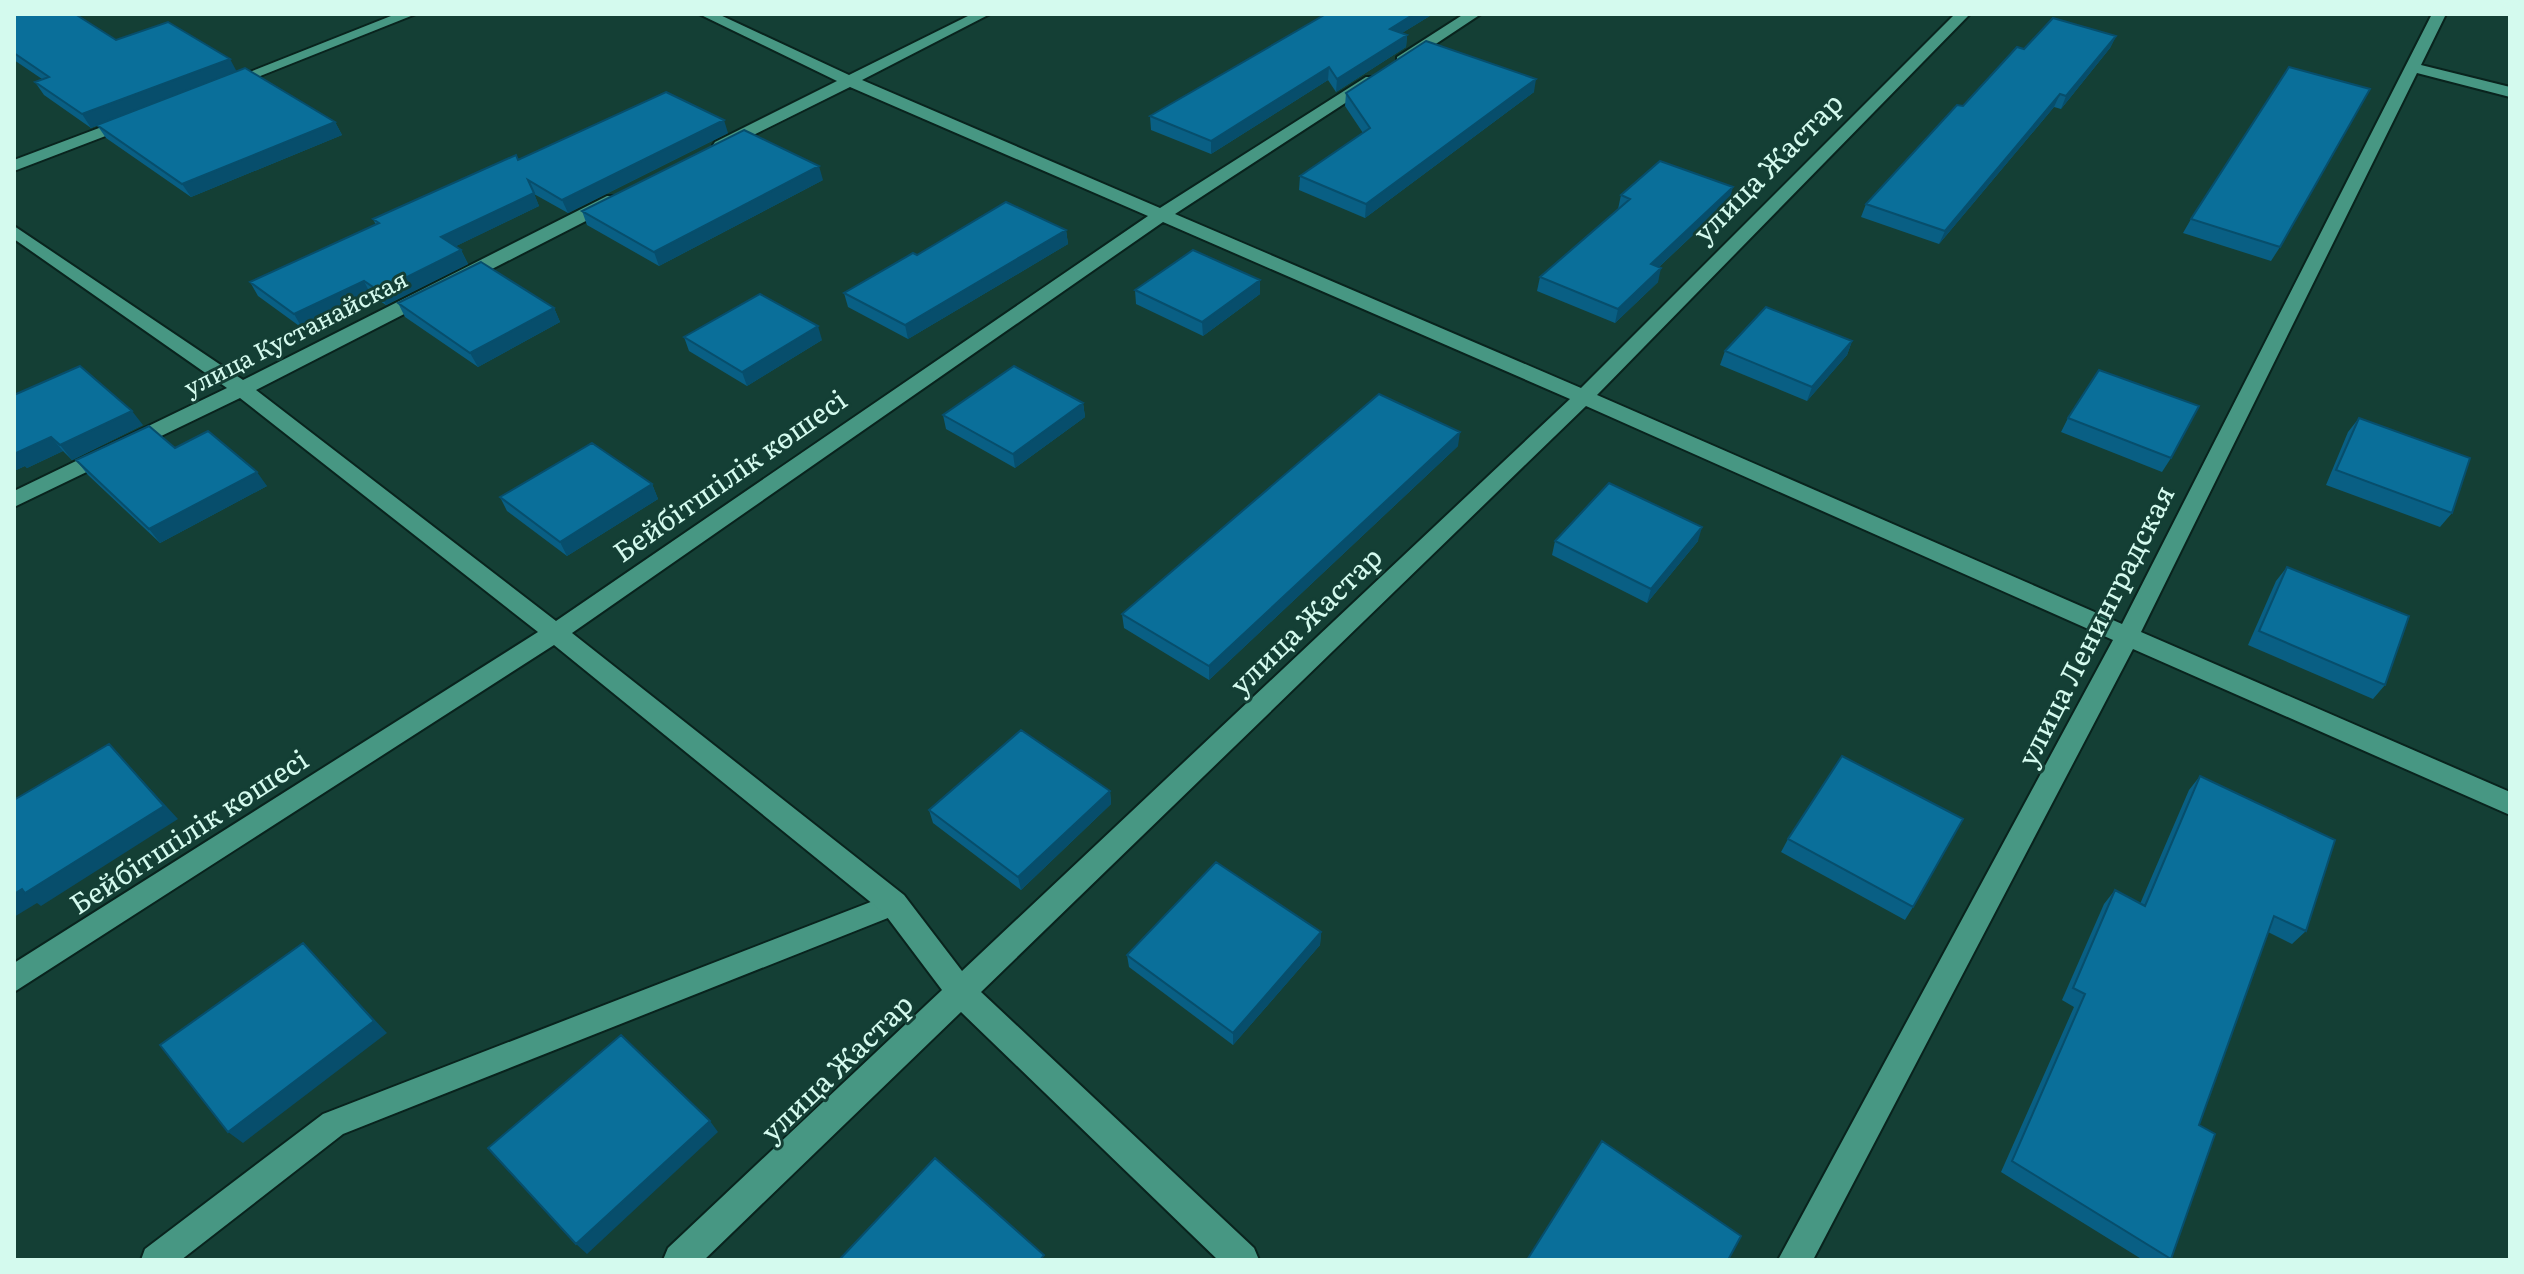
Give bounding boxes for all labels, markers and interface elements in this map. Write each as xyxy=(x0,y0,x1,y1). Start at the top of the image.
street label: улица Жастар xyxy=(1682,82,1851,251)
street label: улица Кустанайская xyxy=(177,260,413,403)
street label: Бейбітшілік көшесі xyxy=(603,378,854,571)
street label: улица Ленинградская xyxy=(2005,477,2183,773)
street label: улица Жастар xyxy=(1219,536,1390,703)
street label: Бейбітшілік көшесі xyxy=(60,737,316,923)
street label: улица Жастар xyxy=(750,983,921,1150)

